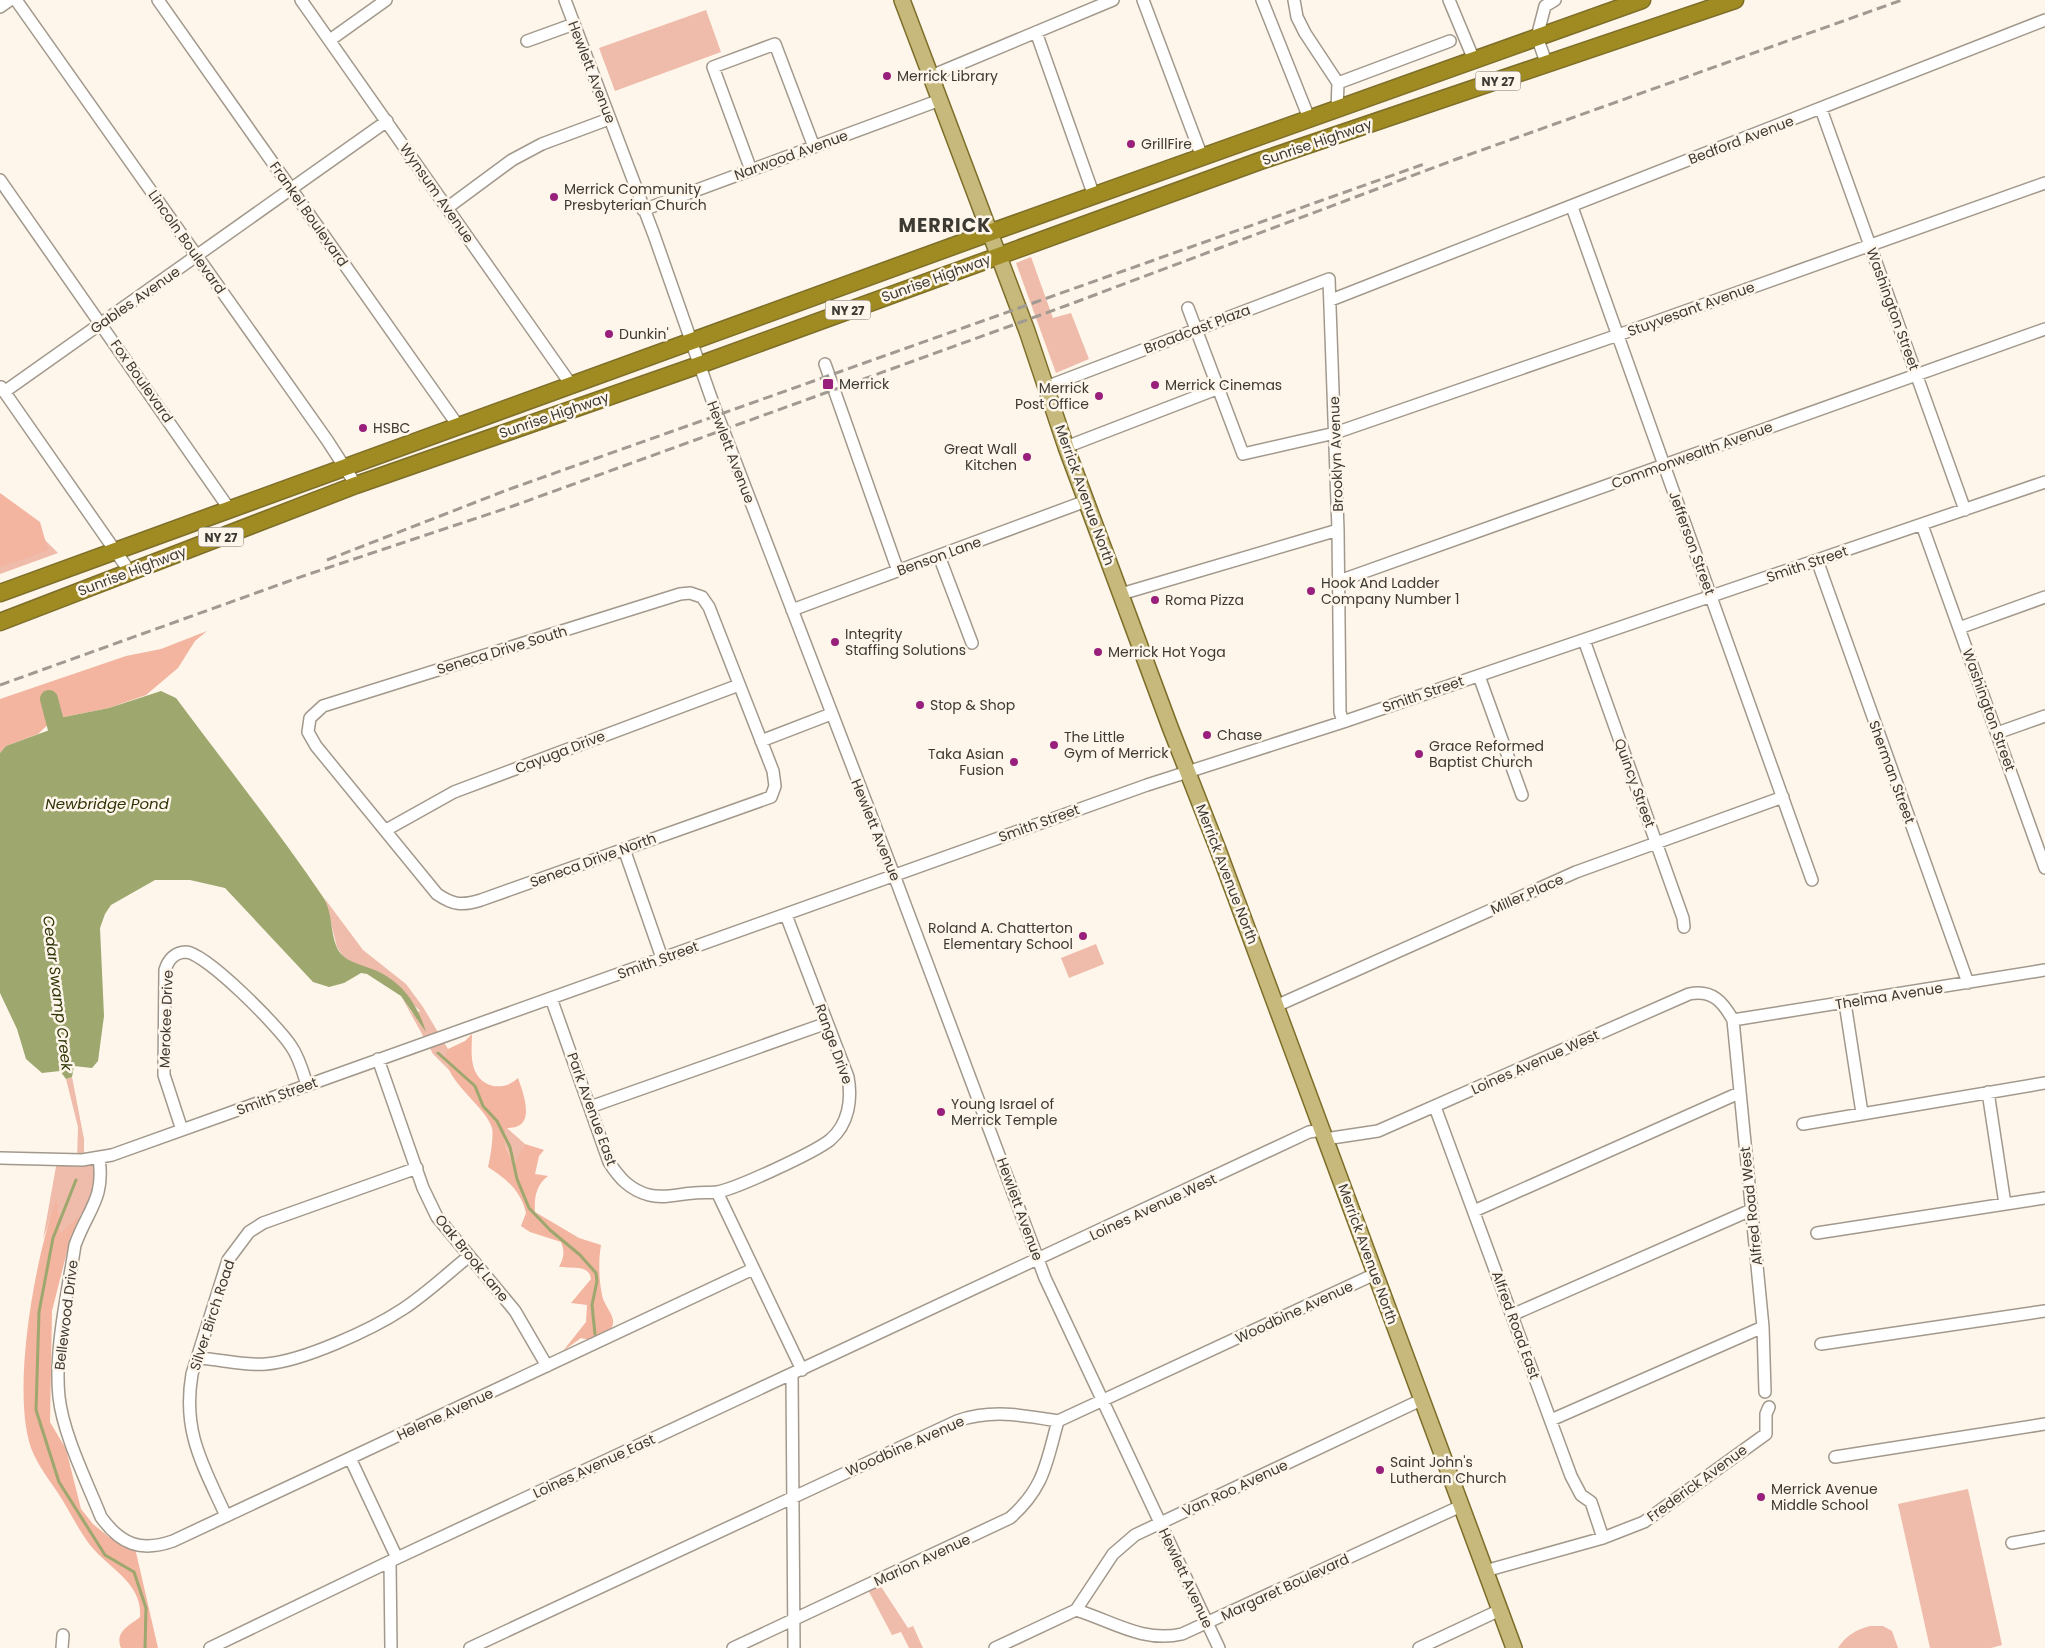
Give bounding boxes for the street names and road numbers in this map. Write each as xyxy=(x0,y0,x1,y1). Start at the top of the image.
street label: Hewlett Avenue xyxy=(563,18,621,127)
road number: NY 27 xyxy=(1476,72,1520,90)
street label: Bedford Avenue xyxy=(1685,111,1797,169)
street label: Sunrise Highway xyxy=(1259,114,1375,170)
street label: Narwood Avenue xyxy=(731,125,851,185)
street label: Wynsum Avenue xyxy=(395,139,479,247)
street label: Frankel Boulevard xyxy=(265,157,353,271)
street label: Lincoln Boulevard xyxy=(144,186,230,298)
street label: Washington Street xyxy=(1862,245,1924,373)
street label: Sunrise Highway xyxy=(879,249,994,307)
street label: Gables Avenue xyxy=(86,261,184,338)
street label: Stuyvesant Avenue xyxy=(1625,277,1758,341)
street label: Broadcast Plaza xyxy=(1141,299,1253,359)
road number: NY 27 xyxy=(826,300,870,320)
street label: Fox Boulevard xyxy=(106,335,178,427)
street label: Sunrise Highway xyxy=(496,387,612,443)
street label: Brooklyn Avenue xyxy=(1324,396,1348,512)
street label: Hewlett Avenue xyxy=(702,398,760,507)
street label: Commonwealth Avenue xyxy=(1609,416,1776,493)
street label: Merrick Avenue North xyxy=(1050,422,1120,568)
street label: Jefferson Street xyxy=(1664,488,1720,598)
road number: NY 27 xyxy=(198,528,244,546)
street label: Benson Lane xyxy=(894,531,984,581)
street label: Sunrise Highway xyxy=(75,541,189,601)
street label: Smith Street xyxy=(1764,541,1850,587)
street label: Seneca Drive South xyxy=(434,621,570,679)
street label: Washington Street xyxy=(1958,646,2020,774)
street label: Smith Street xyxy=(1380,671,1466,717)
street label: Sherman Street xyxy=(1864,718,1920,826)
street label: Cayuga Drive xyxy=(512,726,608,778)
street label: Quincy Street xyxy=(1610,736,1660,830)
street label: Hewlett Avenue xyxy=(846,776,906,884)
street label: Smith Street xyxy=(996,799,1082,847)
street label: Merrick Avenue North xyxy=(1191,801,1263,947)
street label: Seneca Drive North xyxy=(527,828,659,892)
street label: Miller Place xyxy=(1487,869,1567,919)
street label: Smith Street xyxy=(615,936,701,984)
street label: Merokee Drive xyxy=(154,969,178,1068)
street label: Thelma Avenue xyxy=(1834,978,1945,1014)
street label: Range Drive xyxy=(810,1001,858,1087)
street label: Loines Avenue West xyxy=(1468,1025,1602,1099)
street label: Park Avenue East xyxy=(562,1050,622,1168)
street label: Smith Street xyxy=(234,1072,320,1120)
street label: Alfred Road West xyxy=(1735,1146,1767,1266)
street label: Hewlett Avenue xyxy=(992,1155,1048,1264)
street label: Loines Avenue West xyxy=(1086,1169,1220,1245)
street label: Merrick Avenue North xyxy=(1333,1181,1403,1327)
street label: Oak Brook Lane xyxy=(430,1210,514,1306)
street label: Silver Birch Road xyxy=(185,1257,239,1373)
street label: Bellewood Drive xyxy=(49,1259,83,1371)
street label: Alfred Road East xyxy=(1487,1268,1545,1382)
street label: Woodbine Avenue xyxy=(1232,1276,1356,1348)
street label: Helene Avenue xyxy=(393,1383,497,1445)
street label: Woodbine Avenue xyxy=(843,1411,968,1481)
street label: Loines Avenue East xyxy=(530,1429,658,1503)
street label: Frederick Avenue xyxy=(1643,1440,1752,1526)
street label: Van Roo Avenue xyxy=(1179,1455,1291,1521)
street label: Hewlett Avenue xyxy=(1154,1525,1218,1632)
street label: Marion Avenue xyxy=(870,1529,974,1591)
street label: Margaret Boulevard xyxy=(1218,1549,1352,1625)

